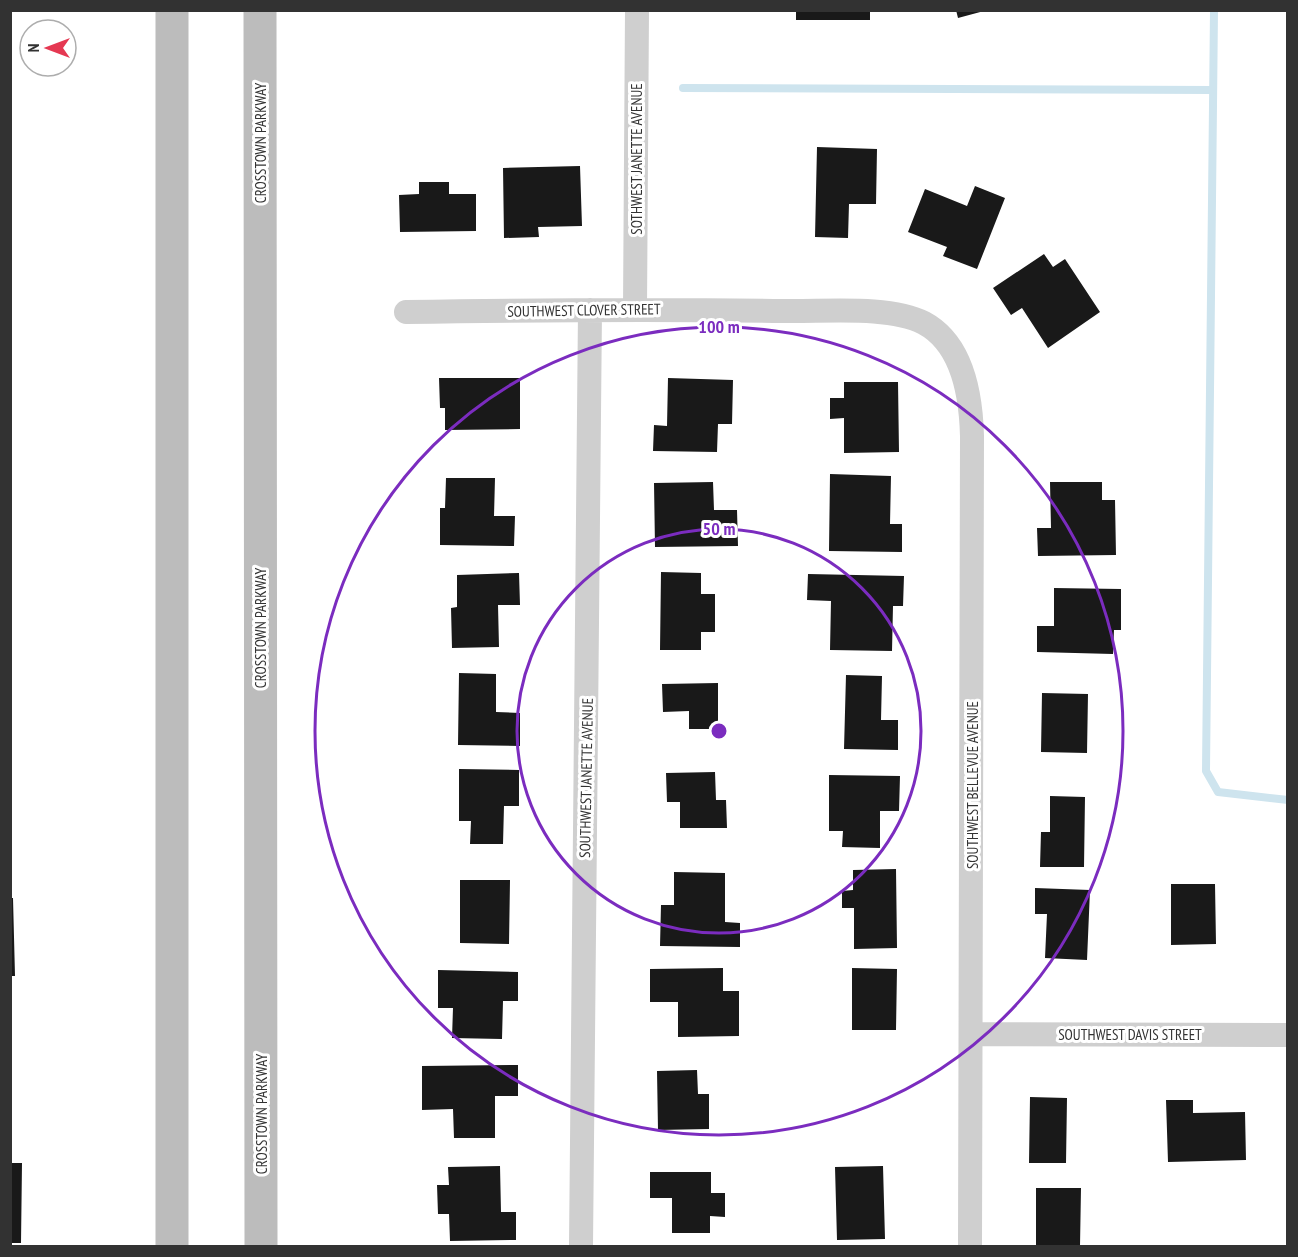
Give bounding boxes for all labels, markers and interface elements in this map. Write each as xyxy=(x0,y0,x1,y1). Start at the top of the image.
north arrow xyxy=(18,18,78,78)
text: N xyxy=(23,44,43,52)
street label: CROSSTOWN PARKWAY xyxy=(251,83,270,203)
street label: SOTHWEST JANETTE AVENUE xyxy=(627,83,646,235)
street label: SOUTHWEST CLOVER STREET xyxy=(507,299,661,321)
text: 100 m xyxy=(698,315,740,338)
text: 50 m xyxy=(703,517,735,540)
street label: CROSSTOWN PARKWAY xyxy=(251,568,270,688)
street label: SOUTHWEST JANETTE AVENUE xyxy=(575,698,597,858)
street label: SOUTHWEST BELLEVUE AVENUE xyxy=(963,701,982,869)
centre of rings xyxy=(709,721,729,741)
street label: SOUTHWEST DAVIS STREET xyxy=(1058,1025,1202,1044)
street label: CROSSTOWN PARKWAY xyxy=(252,1054,271,1174)

